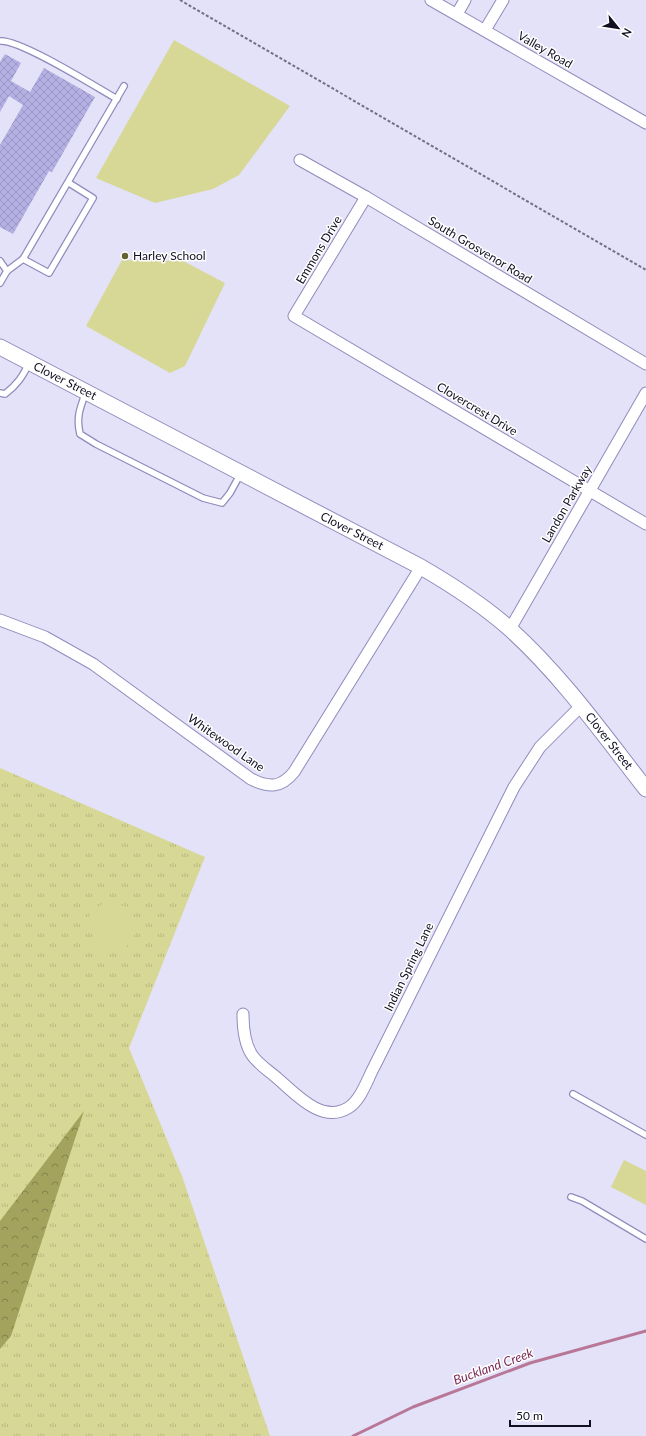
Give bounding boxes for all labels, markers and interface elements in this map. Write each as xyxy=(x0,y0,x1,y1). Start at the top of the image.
north arrow xyxy=(598,8,638,48)
text: N xyxy=(619,26,635,40)
street label: Valley Road xyxy=(515,28,575,71)
street label: Emmons Drive xyxy=(292,213,345,287)
street label: South Grosvenor Road xyxy=(426,213,535,286)
place label: Harley School xyxy=(133,248,206,263)
marker: Harley School xyxy=(120,251,130,261)
street label: Clover Street xyxy=(31,358,100,403)
street label: Clovercrest Drive xyxy=(434,379,520,439)
street label: Landon Parkway xyxy=(538,462,595,545)
street label: Clover Street xyxy=(318,508,387,553)
street label: Clover Street xyxy=(582,709,637,773)
street label: Whitewood Lane xyxy=(185,711,268,775)
street label: Indian Spring Lane xyxy=(381,920,437,1014)
water label: Buckland Creek xyxy=(451,1344,536,1388)
scale bar xyxy=(510,1402,590,1428)
text: 50 m xyxy=(516,1408,543,1423)

